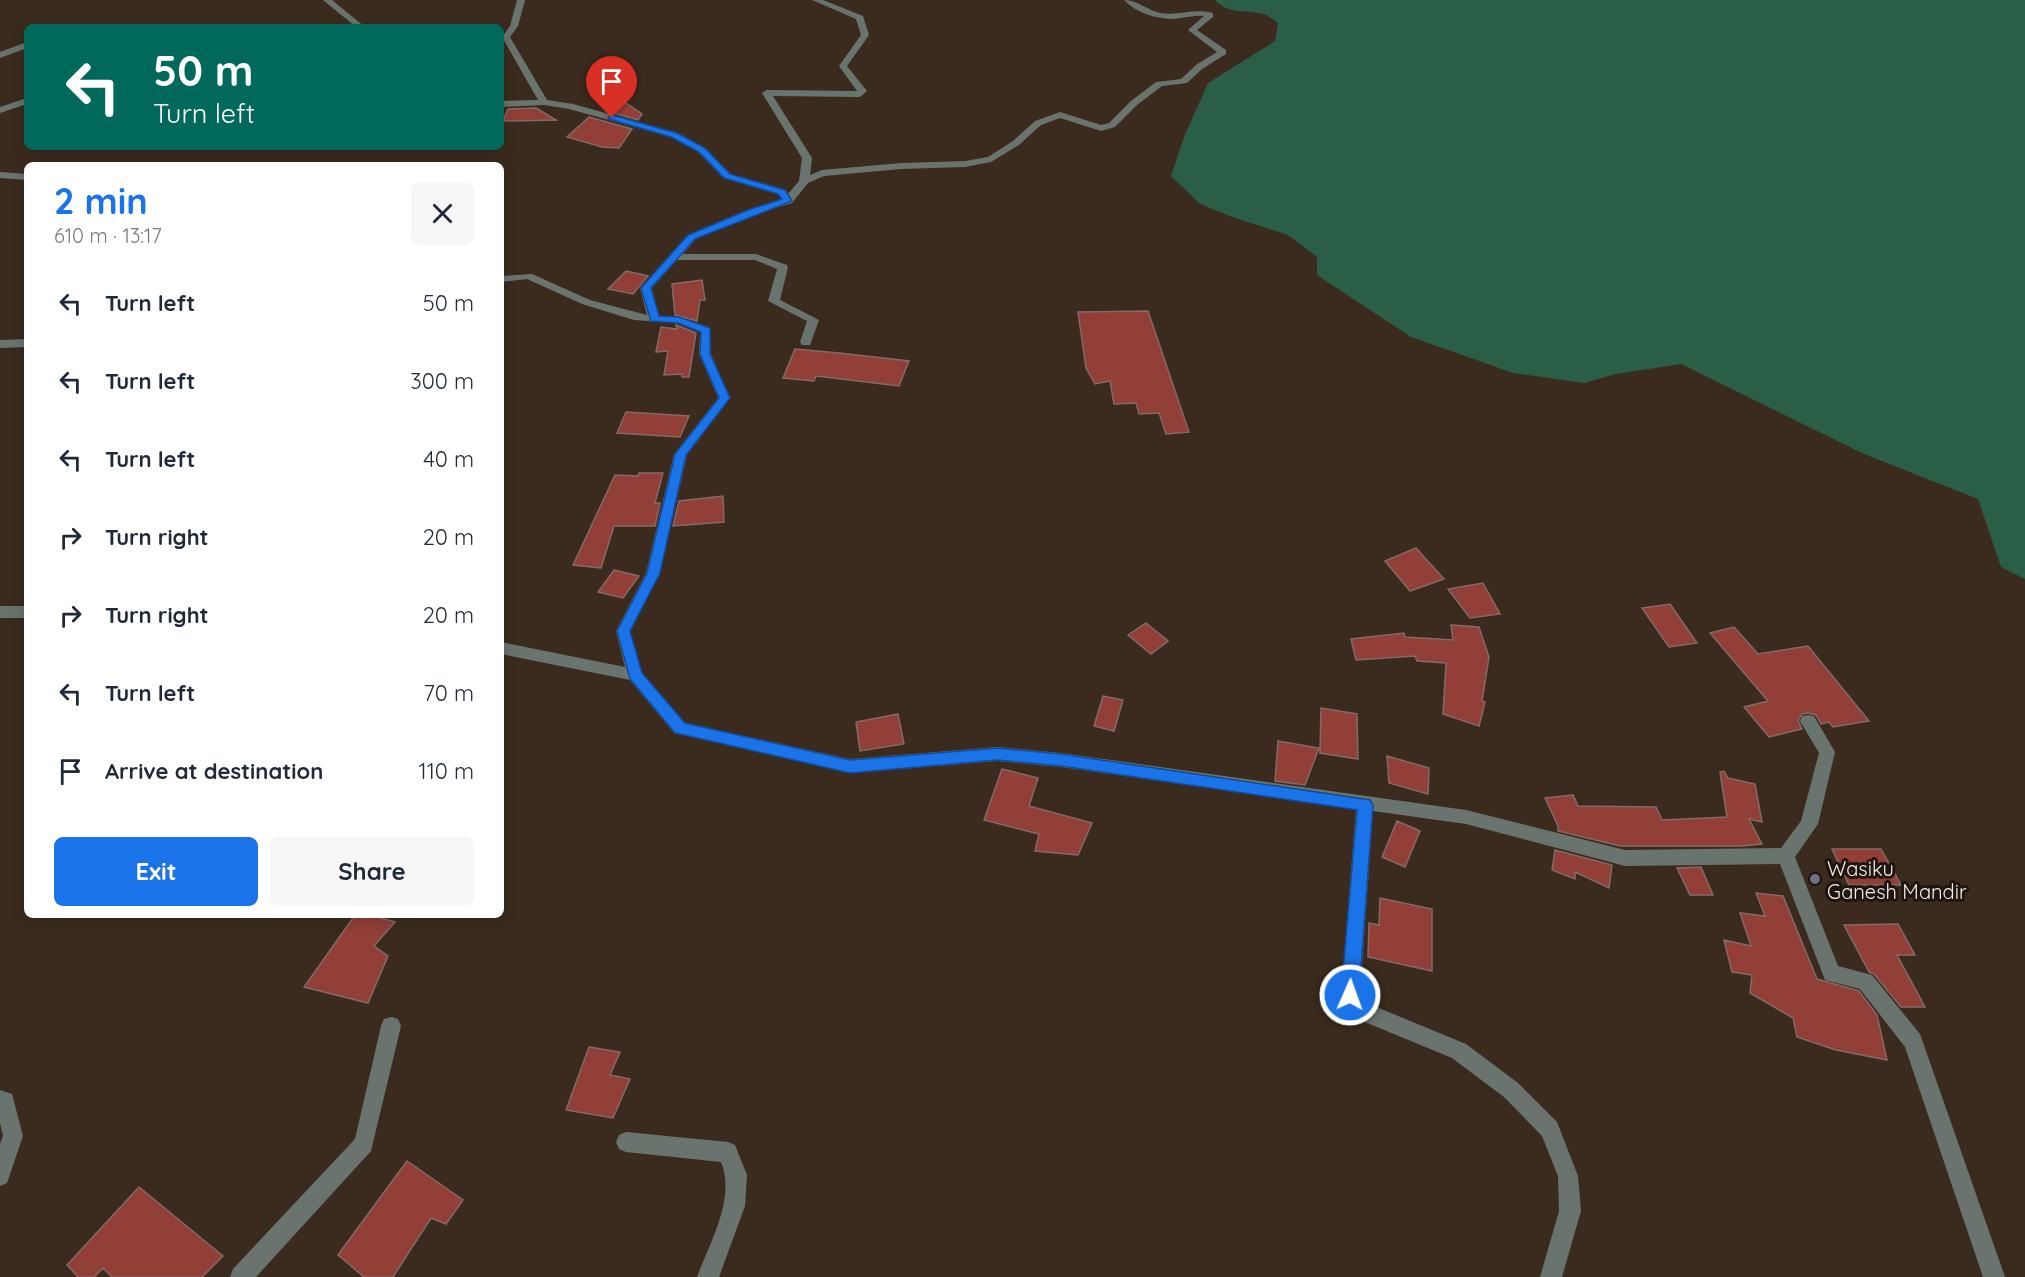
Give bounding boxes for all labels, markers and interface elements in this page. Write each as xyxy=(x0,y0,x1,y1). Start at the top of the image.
text: 50 m xyxy=(153,44,253,97)
icon: left xyxy=(54,48,132,126)
pin xyxy=(586,56,637,118)
icon: arrive xyxy=(595,65,628,98)
text: Turn left xyxy=(153,96,255,130)
text: 2 min xyxy=(54,178,148,223)
button: close xyxy=(411,182,474,245)
text: 610 m · 13:17 xyxy=(54,223,162,248)
icon: left xyxy=(54,287,87,320)
text: Turn left xyxy=(105,289,195,317)
text: 50 m xyxy=(423,289,474,317)
icon: left xyxy=(54,365,87,398)
text: Turn left xyxy=(105,367,195,395)
text: 300 m xyxy=(410,367,474,395)
icon: left xyxy=(54,443,87,476)
text: Turn left xyxy=(105,445,195,473)
text: 40 m xyxy=(423,445,474,473)
icon: right xyxy=(54,521,87,554)
text: Turn right xyxy=(105,523,209,551)
text: 20 m xyxy=(423,523,474,551)
icon: right xyxy=(54,599,87,632)
text: Turn right xyxy=(105,601,209,629)
text: 20 m xyxy=(423,601,474,629)
icon: left xyxy=(54,677,87,710)
text: Turn left xyxy=(105,679,195,707)
text: 70 m xyxy=(424,679,474,707)
icon: arrive xyxy=(54,755,87,788)
text: Arrive at destination xyxy=(105,757,323,785)
text: 110 m xyxy=(419,757,474,785)
button: Exit xyxy=(54,837,258,906)
button: Share xyxy=(270,837,474,906)
place label: Wasiku Ganesh Mandir xyxy=(1827,856,1967,904)
marker: Wasiku Ganesh Mandir xyxy=(1808,872,1822,886)
position arrow xyxy=(1318,963,1382,1027)

